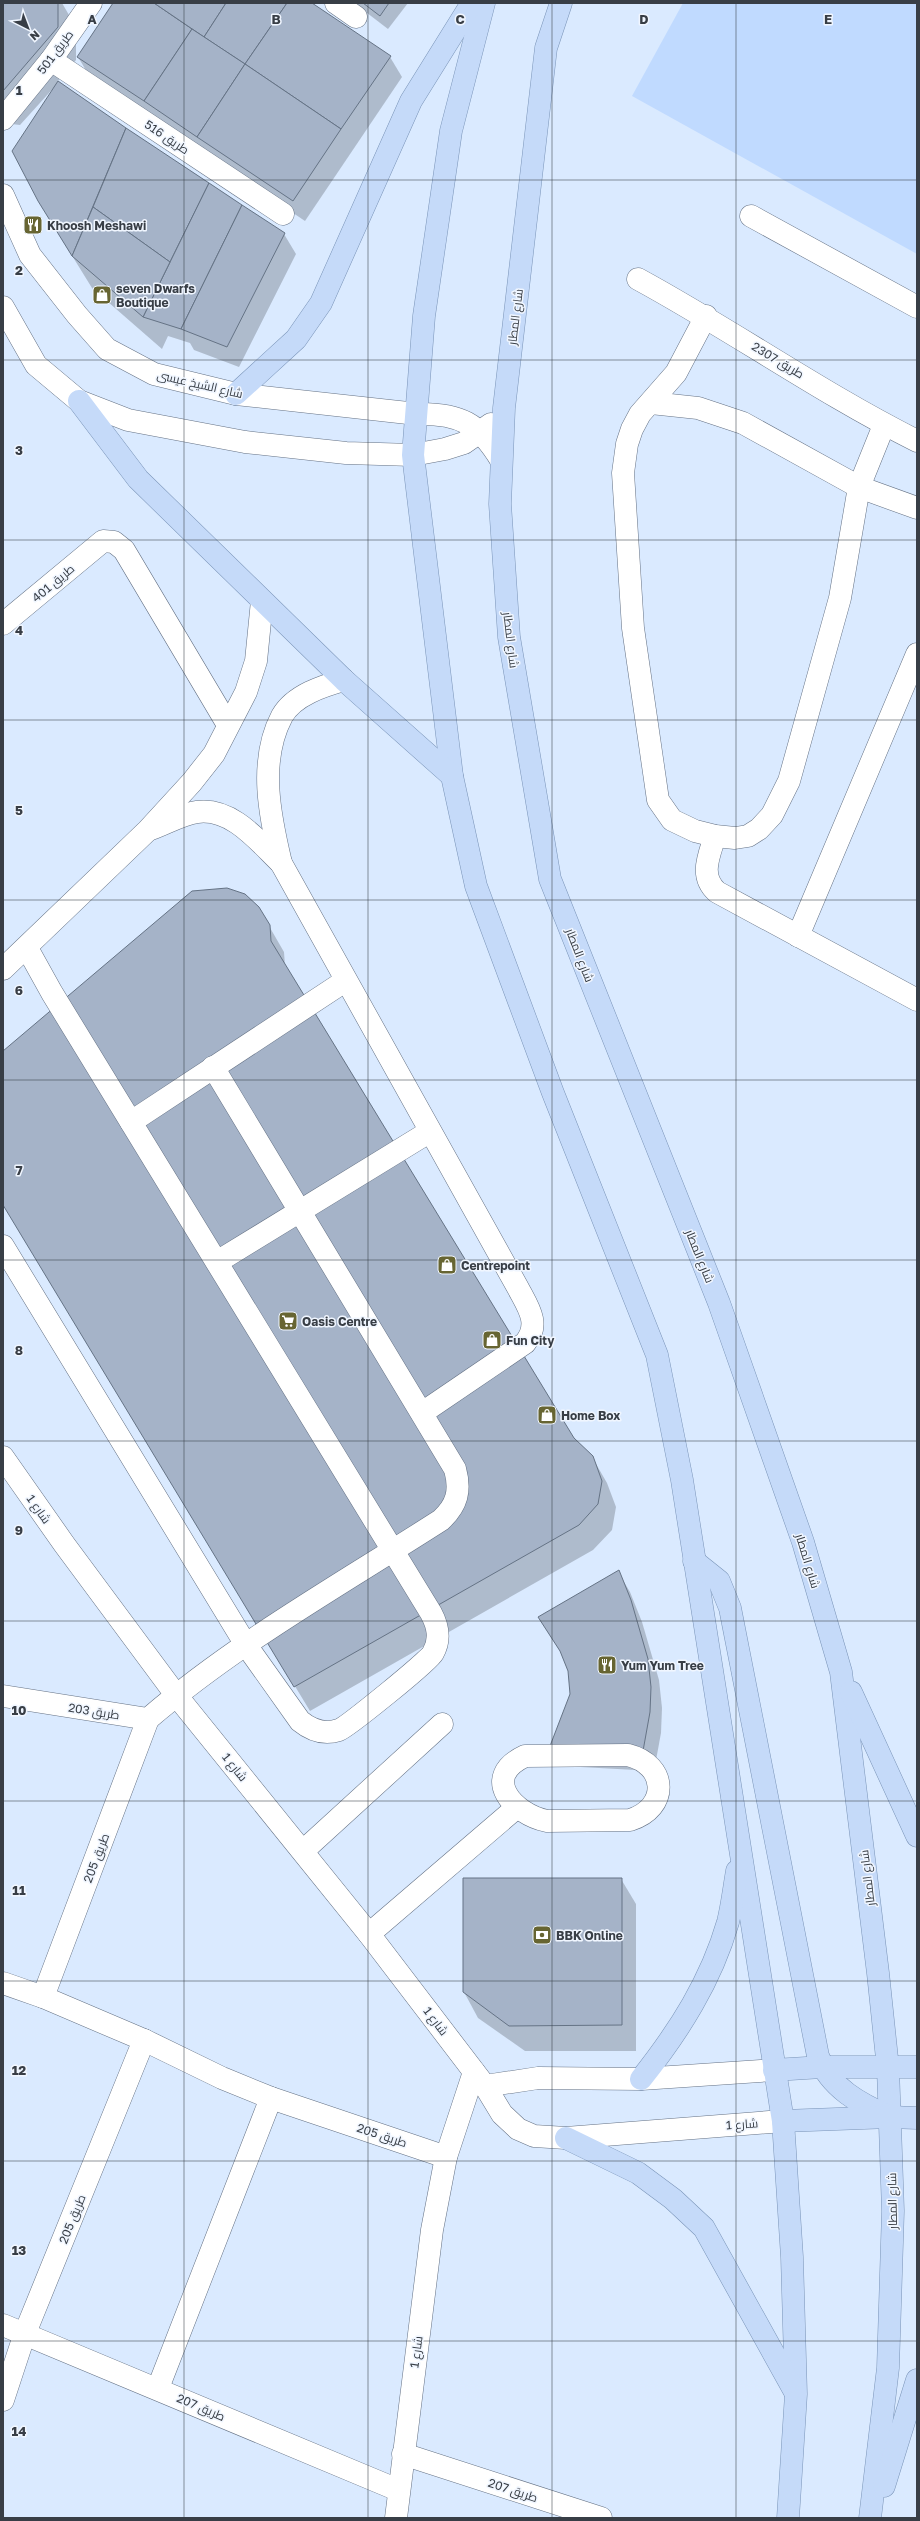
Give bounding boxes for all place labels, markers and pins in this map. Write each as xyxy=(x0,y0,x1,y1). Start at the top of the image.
restaurant icon: Khoosh Meshawi xyxy=(22,214,44,236)
place label: Khoosh Meshawi xyxy=(47,218,146,233)
place label: seven Dwarfs Boutique xyxy=(116,281,195,310)
shop icon: seven Dwarfs Boutique xyxy=(91,284,113,306)
shop icon: Centrepoint xyxy=(436,1254,458,1276)
place label: Centrepoint xyxy=(461,1258,530,1273)
supermarket icon: Oasis Centre xyxy=(277,1310,299,1332)
place label: Oasis Centre xyxy=(302,1314,377,1329)
shop icon: Fun City xyxy=(481,1329,503,1351)
place label: Fun City xyxy=(506,1333,555,1348)
shop icon: Home Box xyxy=(536,1404,558,1426)
place label: Home Box xyxy=(561,1408,620,1423)
restaurant icon: Yum Yum Tree xyxy=(596,1654,618,1676)
place label: Yum Yum Tree xyxy=(621,1658,704,1673)
bank icon: BBK Online xyxy=(531,1924,553,1946)
place label: BBK Online xyxy=(556,1928,623,1943)

